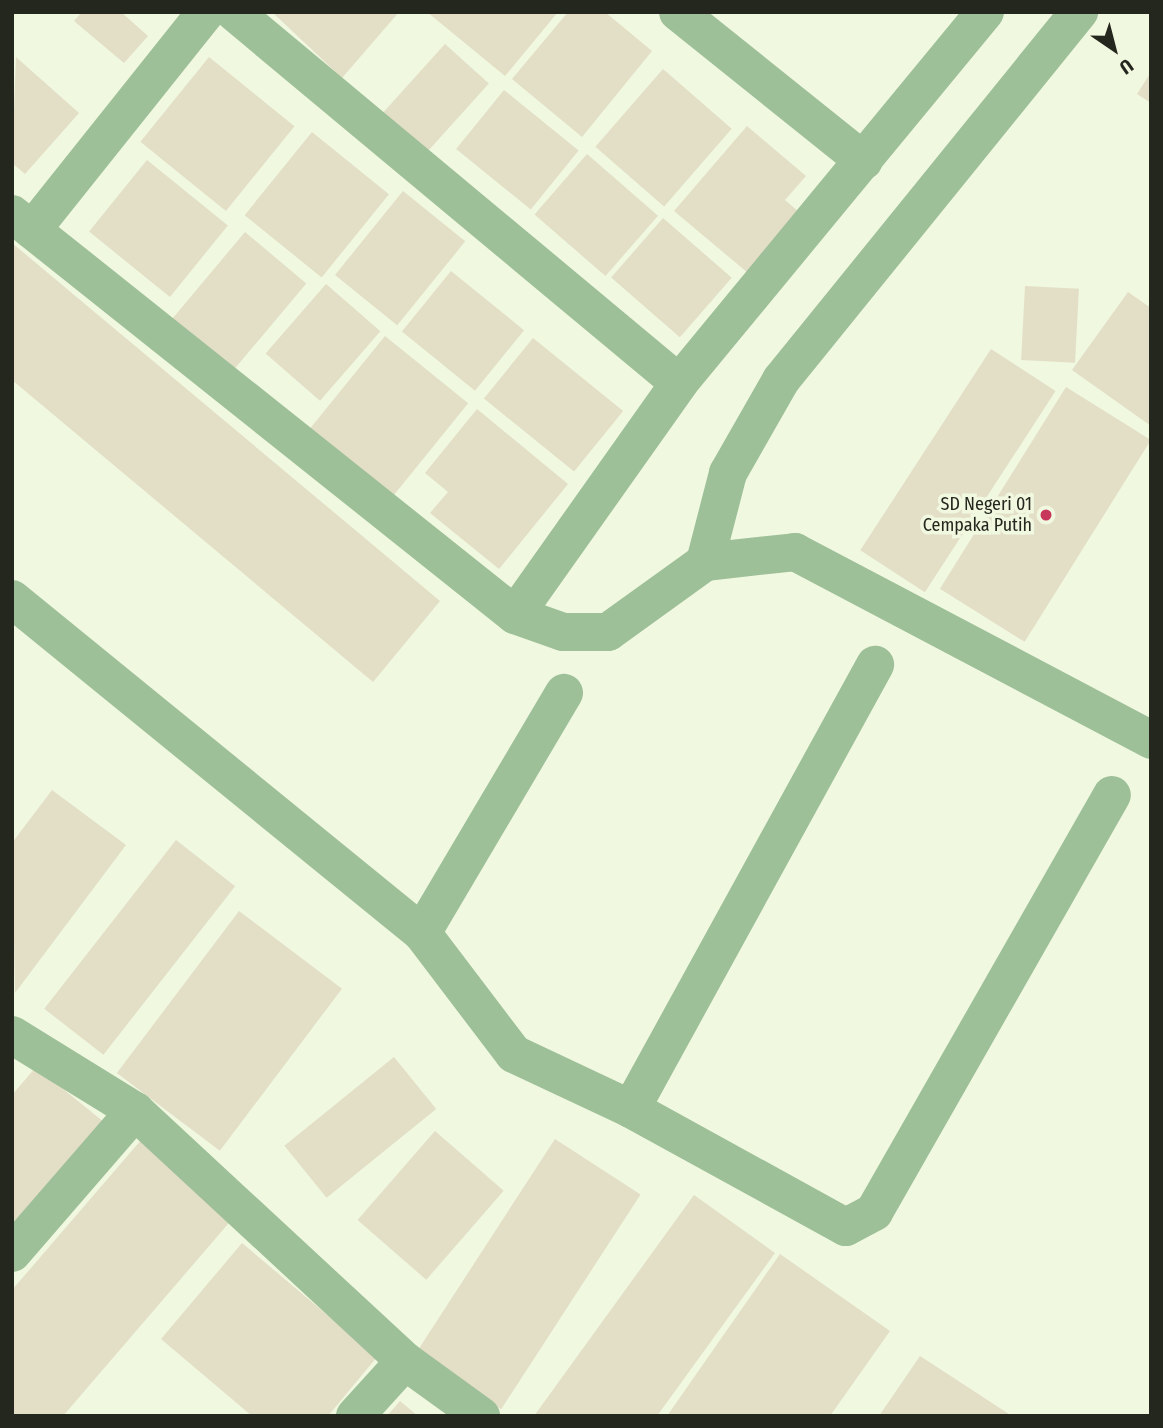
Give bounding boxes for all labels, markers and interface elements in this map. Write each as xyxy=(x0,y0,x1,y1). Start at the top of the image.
north arrow xyxy=(1079,14,1149,84)
text: U xyxy=(1115,54,1137,79)
place label: SD Negeri 01 Cempaka Putih xyxy=(923,494,1032,536)
marker: SD Negeri 01 Cempaka Putih xyxy=(1038,507,1054,523)

